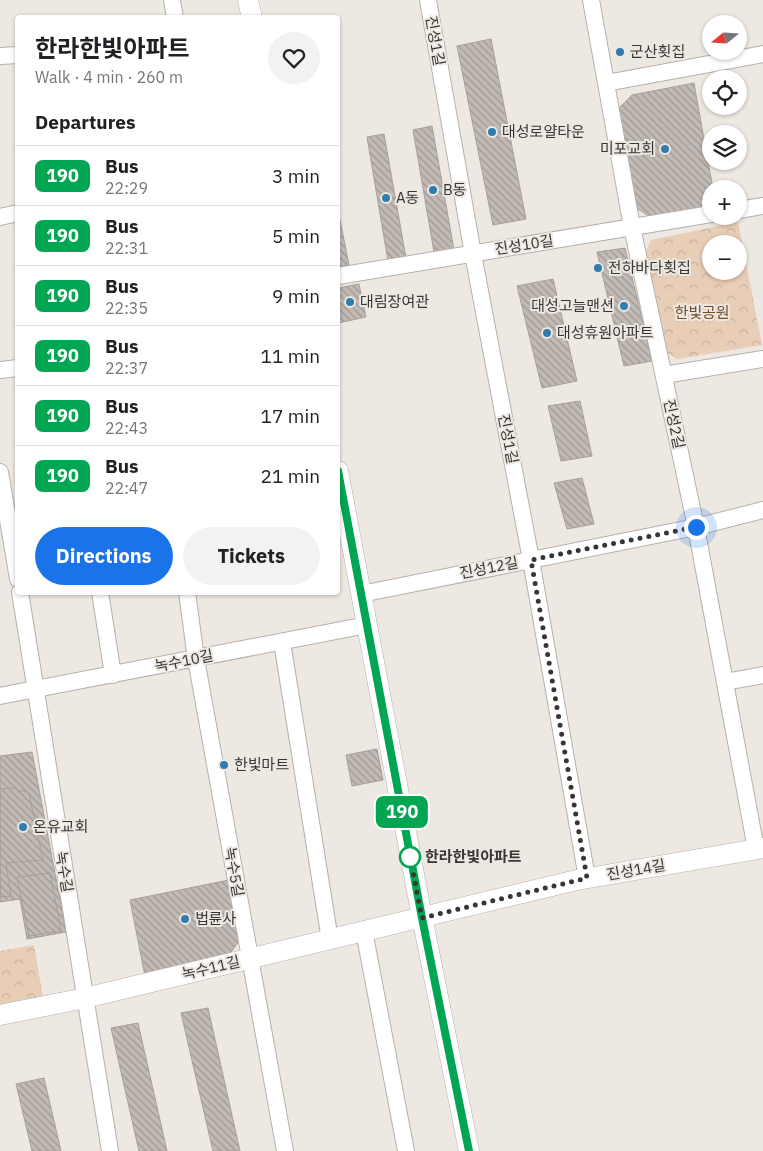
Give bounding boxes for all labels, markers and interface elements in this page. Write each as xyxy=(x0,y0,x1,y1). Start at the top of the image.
street label: 진성1길 xyxy=(422,14,449,67)
north arrow xyxy=(702,15,748,60)
map controls xyxy=(702,15,747,280)
text: 한라한빛아파트 xyxy=(35,32,190,64)
button: heart xyxy=(268,32,320,84)
place label: 군산횟집 xyxy=(630,42,685,61)
marker: 군산횟집 xyxy=(614,46,626,58)
text: Walk · 4 min · 260 m xyxy=(35,67,183,87)
button: locate xyxy=(702,70,747,115)
text: Departures xyxy=(35,110,135,134)
place label: 대성로얄타운 xyxy=(502,122,585,141)
button: layers xyxy=(702,125,747,170)
marker: 대성로얄타운 xyxy=(486,126,498,138)
place label: 미포교회 xyxy=(600,139,655,158)
marker: 미포교회 xyxy=(659,143,671,155)
text: Bus xyxy=(105,154,139,178)
text: 190 xyxy=(46,164,79,187)
text: 3 min xyxy=(272,164,320,188)
text: 22:29 xyxy=(105,178,148,198)
place label: B동 xyxy=(443,180,467,199)
button: + xyxy=(702,180,747,225)
marker: B동 xyxy=(427,184,439,196)
place label: A동 xyxy=(396,188,419,207)
marker: A동 xyxy=(380,192,392,204)
text: Bus xyxy=(105,214,139,238)
text: 190 xyxy=(46,224,79,247)
text: 5 min xyxy=(272,224,320,248)
street label: 진성10길 xyxy=(493,230,555,259)
button: − xyxy=(702,235,747,280)
text: 22:31 xyxy=(105,238,148,258)
place label: 전하바다횟집 xyxy=(608,258,691,277)
marker: 전하바다횟집 xyxy=(592,262,604,274)
text: Bus xyxy=(105,274,139,298)
text: 190 xyxy=(46,284,79,307)
text: 9 min xyxy=(272,284,320,308)
place label: 대림장여관 xyxy=(360,292,429,311)
marker: 대림장여관 xyxy=(344,296,356,308)
place label: 대성고늘맨션 xyxy=(531,296,614,315)
text: 22:35 xyxy=(105,298,148,318)
marker: 대성고늘맨션 xyxy=(618,300,630,312)
park label: 한빛공원 xyxy=(674,303,730,322)
place label: 대성휴원아파트 xyxy=(557,323,654,342)
marker: 대성휴원아파트 xyxy=(541,327,553,339)
text: Bus xyxy=(105,334,139,358)
text: 190 xyxy=(46,344,79,367)
text: 11 min xyxy=(261,344,320,368)
text: 22:37 xyxy=(105,358,148,378)
text: Bus xyxy=(105,394,139,418)
street label: 진성2길 xyxy=(660,397,689,451)
text: 190 xyxy=(46,404,79,427)
text: 17 min xyxy=(261,404,320,428)
street label: 진성1길 xyxy=(494,412,523,465)
text: 22:43 xyxy=(105,418,148,438)
text: Bus xyxy=(105,454,139,478)
text: 190 xyxy=(46,464,79,487)
text: 21 min xyxy=(261,464,320,488)
text: 22:47 xyxy=(105,478,148,498)
your location xyxy=(684,515,709,540)
button: Directions xyxy=(35,527,173,585)
button: Tickets xyxy=(183,527,320,585)
street label: 진성12길 xyxy=(458,553,520,583)
street label: 녹수10길 xyxy=(153,646,215,676)
place label: 한빛마트 xyxy=(234,755,289,774)
marker: 한빛마트 xyxy=(218,759,230,771)
line badge: 190 xyxy=(373,796,431,828)
text: 190 xyxy=(386,800,418,823)
place label: 온유교회 xyxy=(33,817,88,836)
marker: 온유교회 xyxy=(17,821,29,833)
street label: 녹수5길 xyxy=(221,845,248,898)
marker: 한라한빛아파트 xyxy=(399,846,421,868)
place label: 한라한빛아파트 xyxy=(425,847,522,866)
street label: 녹수길 xyxy=(52,850,77,894)
street label: 진성14길 xyxy=(605,855,667,884)
place label: 법륜사 xyxy=(195,909,237,928)
marker: 법륜사 xyxy=(179,913,191,925)
street label: 녹수11길 xyxy=(180,952,242,983)

